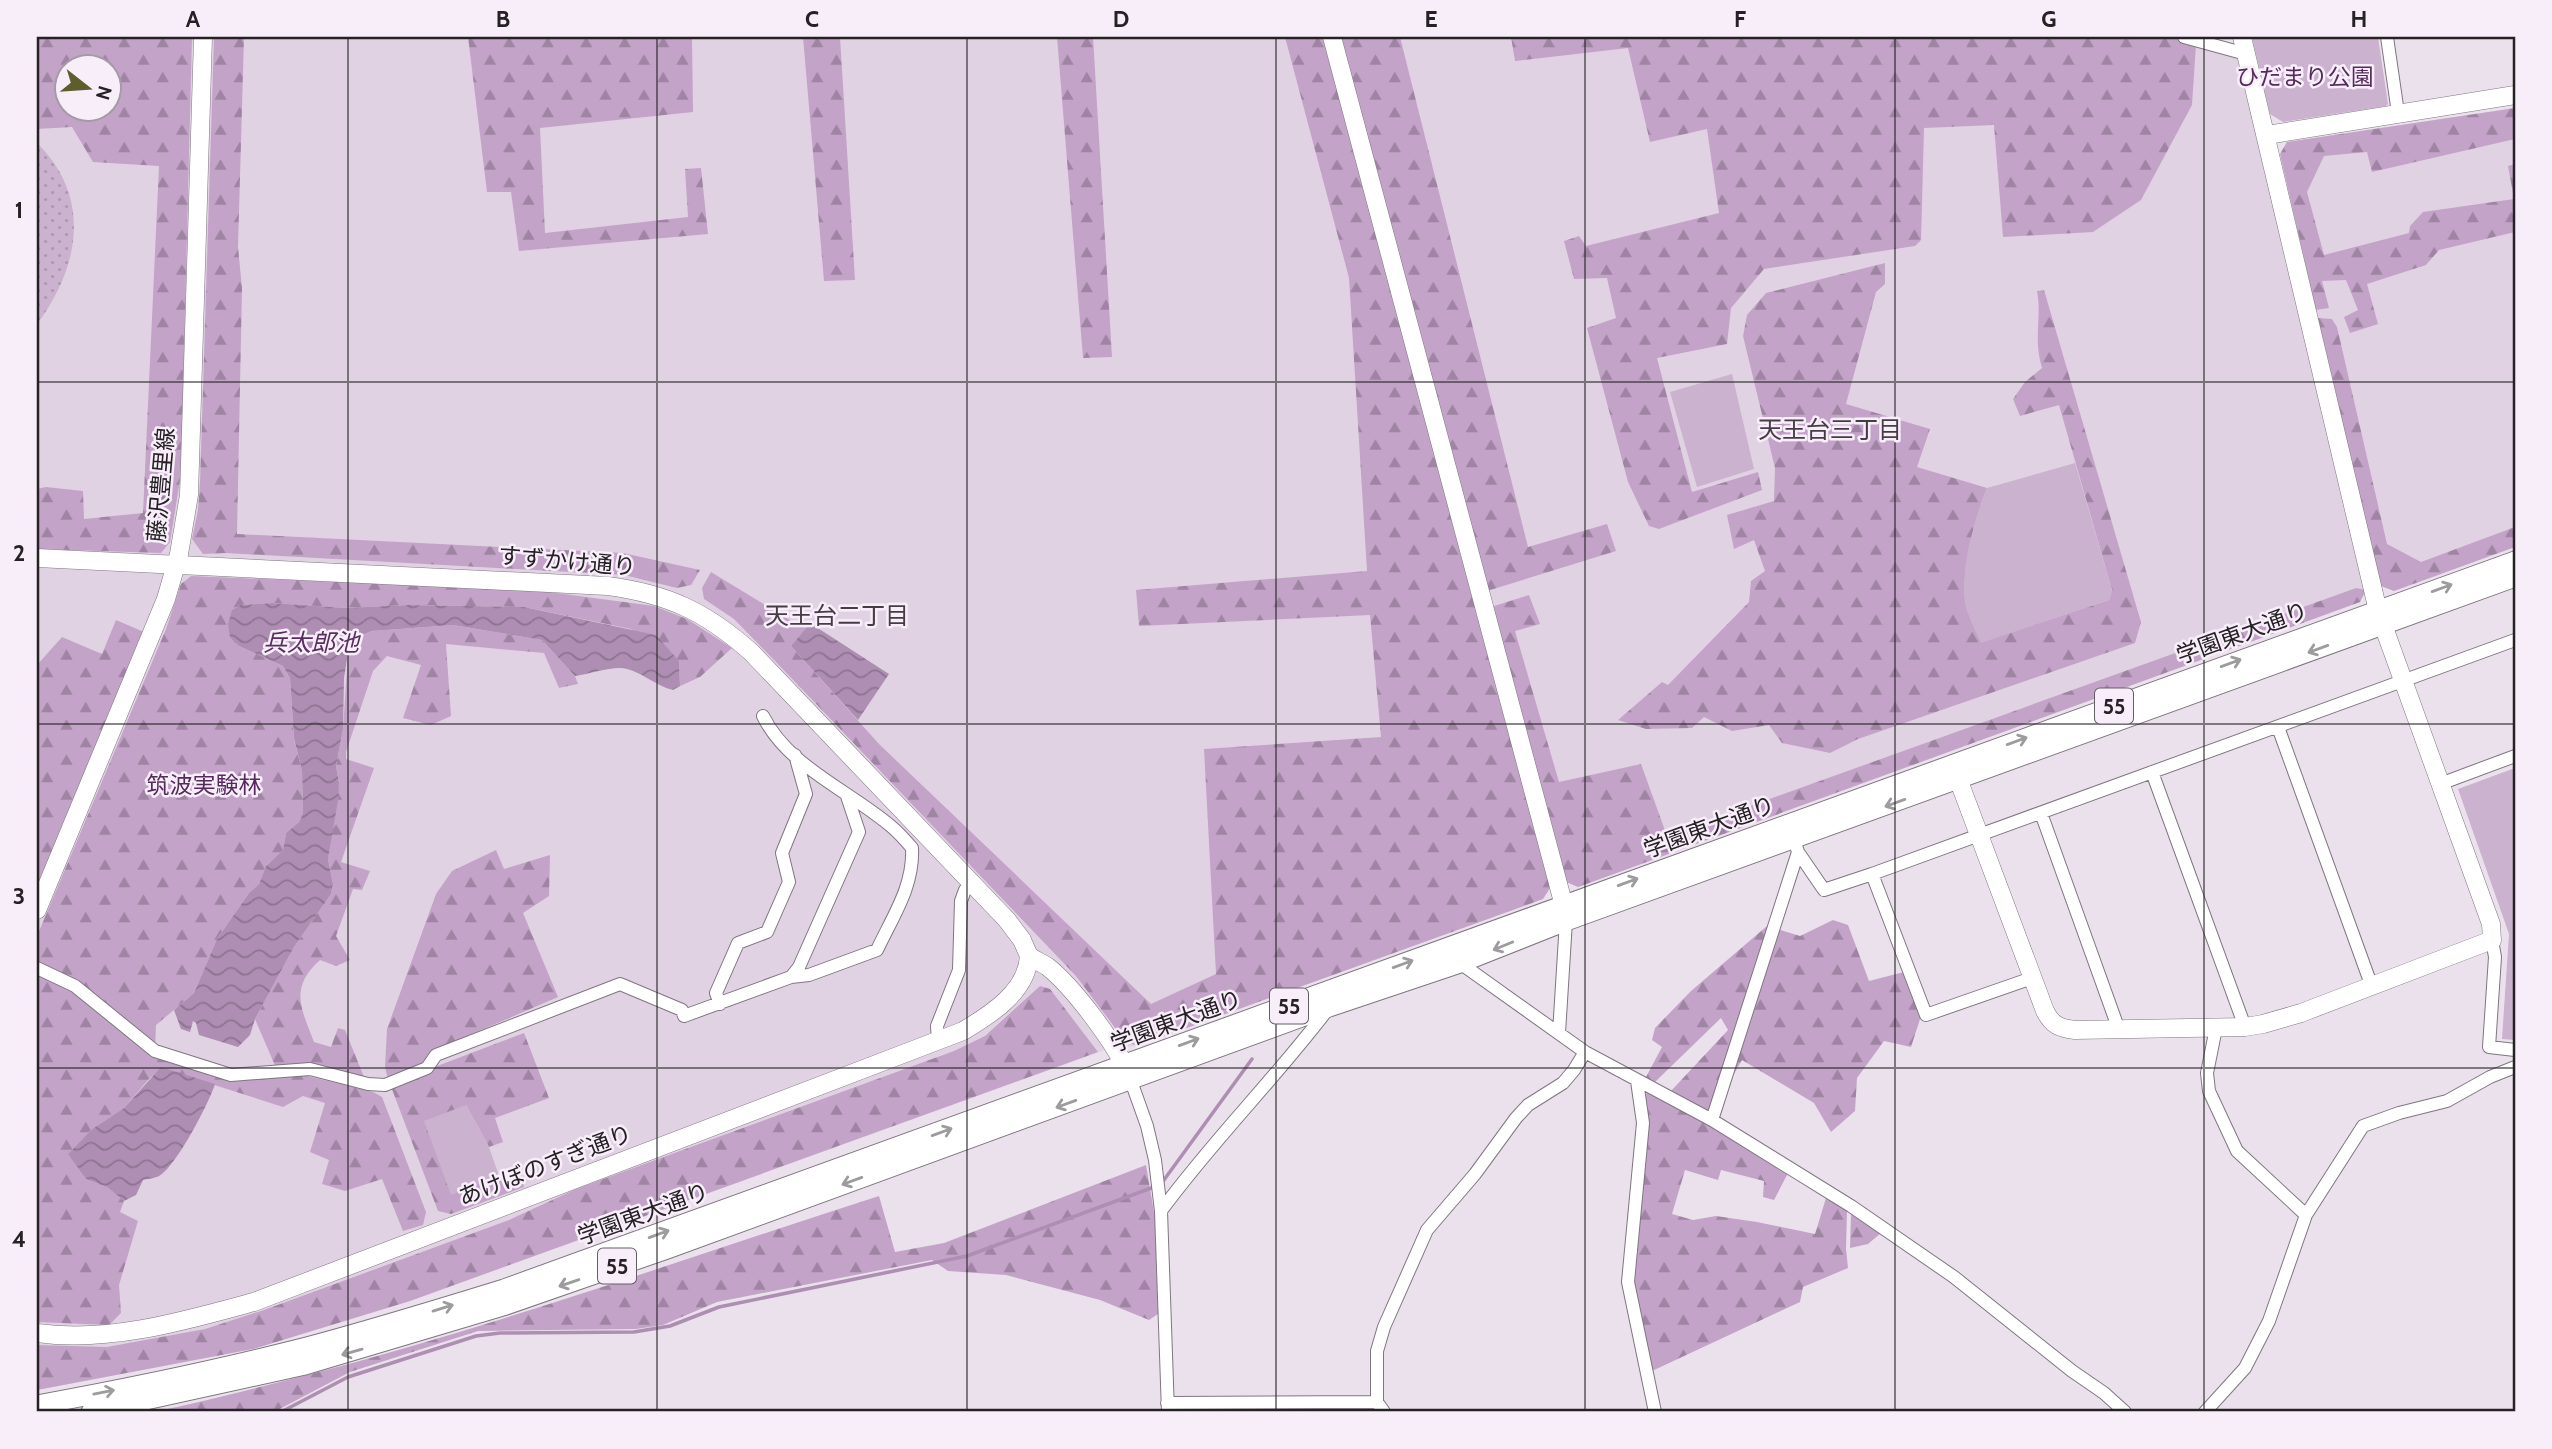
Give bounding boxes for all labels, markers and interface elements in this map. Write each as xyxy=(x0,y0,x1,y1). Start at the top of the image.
text: A xyxy=(186,5,201,33)
text: B xyxy=(496,5,510,33)
text: C xyxy=(805,5,819,33)
text: D xyxy=(1113,5,1129,33)
text: E xyxy=(1424,5,1438,33)
text: F xyxy=(1734,5,1746,33)
text: G xyxy=(2041,5,2057,33)
text: H xyxy=(2351,5,2367,33)
north arrow xyxy=(52,52,122,122)
park label: ひだまり公園 xyxy=(2236,63,2374,91)
text: N xyxy=(91,83,117,103)
text: 1 xyxy=(15,196,23,224)
district label: 天王台三丁目 xyxy=(1758,415,1902,444)
street label: 藤沢豊里線 xyxy=(142,426,180,544)
text: 2 xyxy=(13,539,25,567)
street label: すずかけ通り xyxy=(497,541,637,581)
one-way arrow xyxy=(2431,580,2453,593)
street label: 学園東大通り xyxy=(2172,596,2312,670)
district label: 天王台二丁目 xyxy=(765,601,909,630)
water label: 兵太郎池 xyxy=(263,628,361,657)
one-way arrow xyxy=(2308,643,2330,656)
one-way arrow xyxy=(2219,656,2241,669)
road number: 55 xyxy=(2095,688,2133,724)
one-way arrow xyxy=(2005,734,2027,746)
park label: 筑波実験林 xyxy=(147,771,262,799)
street label: 学園東大通り xyxy=(1639,790,1779,864)
one-way arrow xyxy=(1884,798,1906,810)
one-way arrow xyxy=(1617,875,1639,887)
text: 3 xyxy=(13,882,25,910)
one-way arrow xyxy=(1492,941,1514,954)
one-way arrow xyxy=(1392,957,1414,970)
street label: 学園東大通り xyxy=(1106,984,1246,1058)
road number: 55 xyxy=(1270,988,1308,1024)
one-way arrow xyxy=(1178,1035,1200,1047)
one-way arrow xyxy=(1056,1099,1078,1111)
street label: あけぼのすぎ通り xyxy=(454,1119,636,1211)
one-way arrow xyxy=(930,1125,952,1137)
one-way arrow xyxy=(842,1176,864,1188)
street label: 学園東大通り xyxy=(573,1177,713,1251)
text: 4 xyxy=(12,1225,26,1253)
one-way arrow xyxy=(647,1227,669,1240)
road number: 55 xyxy=(598,1248,636,1284)
one-way arrow xyxy=(559,1278,581,1290)
one-way arrow xyxy=(432,1300,454,1313)
one-way arrow xyxy=(342,1346,364,1359)
one-way arrow xyxy=(92,1385,115,1399)

